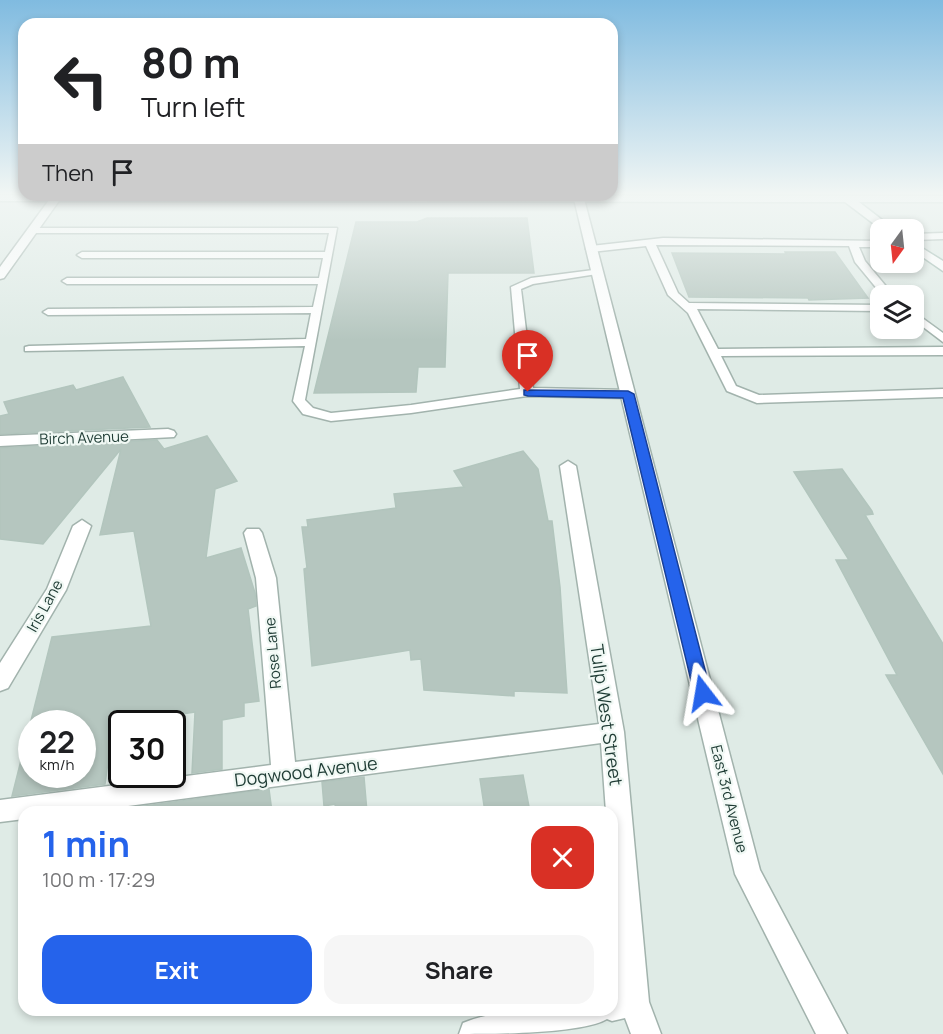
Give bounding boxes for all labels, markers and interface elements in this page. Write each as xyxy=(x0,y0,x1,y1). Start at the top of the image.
text: 80 m xyxy=(141,33,241,91)
icon: left xyxy=(42,42,120,120)
text: Turn left xyxy=(141,88,245,125)
icon: arrive xyxy=(106,156,139,189)
text: Then xyxy=(42,158,94,188)
north arrow xyxy=(870,219,924,273)
map controls xyxy=(870,219,924,339)
button: layers xyxy=(870,285,924,339)
pin xyxy=(502,330,553,392)
icon: arrive xyxy=(511,339,544,372)
street label: Birch Avenue xyxy=(39,425,129,450)
street label: Iris Lane xyxy=(22,576,68,636)
street label: Rose Lane xyxy=(259,616,286,690)
street label: Tulip West Street xyxy=(585,643,629,787)
position arrow xyxy=(671,661,735,725)
speed limit sign: 30 xyxy=(108,710,186,788)
text: 22 xyxy=(39,721,75,762)
street label: East 3rd Avenue xyxy=(706,743,753,855)
street label: Dogwood Avenue xyxy=(233,750,379,792)
text: km/h xyxy=(40,754,74,775)
text: 1 min xyxy=(42,819,130,868)
button: close xyxy=(531,826,594,889)
text: 100 m · 17:29 xyxy=(42,866,155,893)
button: Exit xyxy=(42,935,312,1004)
button: Share xyxy=(324,935,594,1004)

